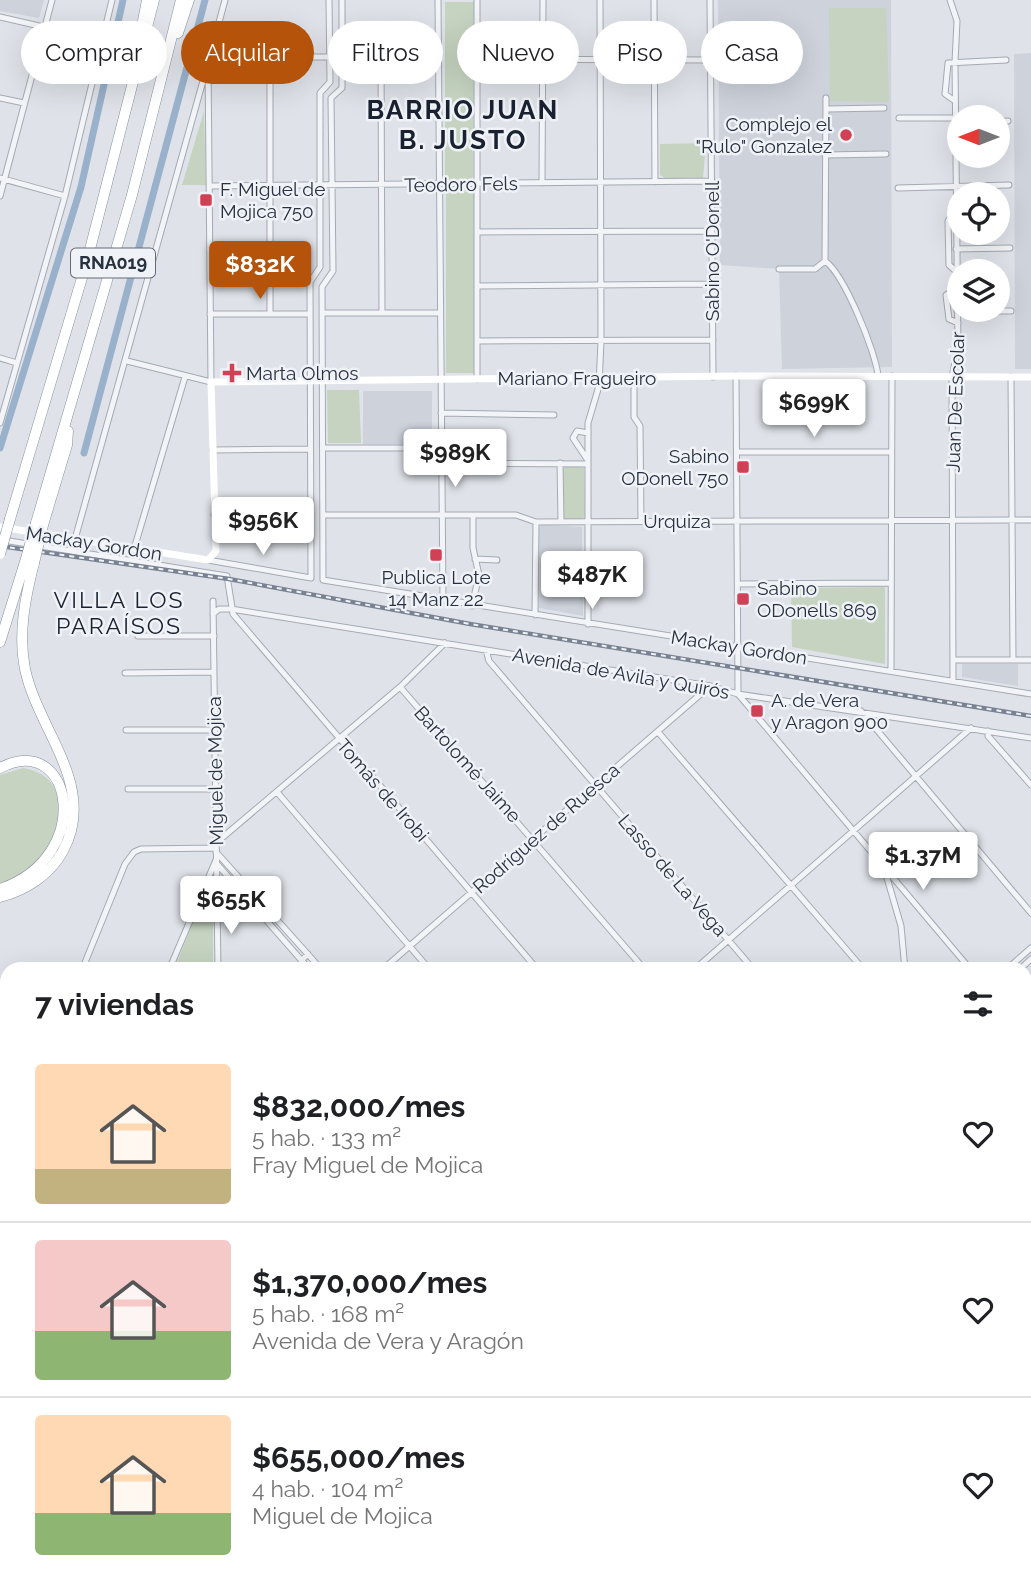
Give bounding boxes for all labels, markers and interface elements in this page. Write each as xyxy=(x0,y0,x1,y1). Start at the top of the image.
chip: Comprar xyxy=(21,21,167,84)
chip: Alquilar xyxy=(181,21,314,84)
chip: Filtros xyxy=(328,21,443,84)
chip: Nuevo xyxy=(457,21,579,84)
chip: Piso xyxy=(593,21,687,84)
chip: Casa xyxy=(701,21,803,84)
district label: BARRIO JUAN B. JUSTO xyxy=(367,95,559,155)
north arrow xyxy=(947,105,1010,168)
map controls xyxy=(947,105,1010,322)
place label: Complejo el "Rulo" Gonzalez xyxy=(696,113,833,157)
marker: Complejo el "Rulo" Gonzalez xyxy=(838,127,854,143)
street label: Teodoro Fels xyxy=(404,172,518,196)
place label: F. Miguel de Mojica 750 xyxy=(220,178,325,222)
street label: Sabino O'Donell xyxy=(701,180,723,321)
button: locate xyxy=(947,182,1010,245)
marker: F. Miguel de Mojica 750 xyxy=(198,192,214,208)
pin: $832K xyxy=(211,242,309,301)
road number: RNA019 xyxy=(71,248,155,278)
text: $832K xyxy=(225,250,295,277)
button: layers xyxy=(947,259,1010,322)
street label: Juan De Escolar xyxy=(942,331,968,473)
place label: Marta Olmos xyxy=(246,362,359,384)
marker: Marta Olmos xyxy=(224,365,240,381)
street label: Mariano Fragueiro xyxy=(498,367,656,389)
pin: $699K xyxy=(765,380,863,439)
text: $699K xyxy=(778,388,850,415)
pin: $989K xyxy=(406,430,504,489)
text: $989K xyxy=(420,438,490,465)
place label: Sabino ODonell 750 xyxy=(621,445,729,489)
marker: Sabino ODonell 750 xyxy=(735,459,751,475)
pin: $956K xyxy=(214,498,312,557)
text: $956K xyxy=(228,506,298,533)
street label: Urquiza xyxy=(643,510,711,532)
street label: Mackay Gordon xyxy=(24,521,164,565)
marker: Publica Lote 14 Manz 22 xyxy=(428,547,444,563)
pin: $487K xyxy=(543,552,641,611)
text: $487K xyxy=(557,560,627,587)
place label: Publica Lote 14 Manz 22 xyxy=(381,566,491,610)
place label: Sabino ODonells 869 xyxy=(757,577,877,621)
district label: VILLA LOS PARAÍSOS xyxy=(54,586,184,639)
marker: Sabino ODonells 869 xyxy=(735,591,751,607)
street label: Mackay Gordon xyxy=(669,625,809,669)
street label: Avenida de Avila y Quirós xyxy=(511,643,731,703)
place label: A. de Vera y Aragon 900 xyxy=(771,689,888,733)
street label: Miguel de Mojica xyxy=(203,696,227,846)
street label: Bartolomé Jaime xyxy=(410,701,526,827)
marker: A. de Vera y Aragon 900 xyxy=(749,703,765,719)
street label: Tomás de Irobi xyxy=(332,734,434,846)
street label: Rodríguez de Ruesca xyxy=(468,758,624,898)
street label: Lasso de La Vega xyxy=(614,810,732,940)
pin: $1.37M xyxy=(866,832,980,892)
text: $1.37M xyxy=(885,841,961,868)
pin: $655K xyxy=(182,876,280,936)
text: $655K xyxy=(196,885,266,912)
icon: filters xyxy=(959,985,997,1023)
text: 7 viviendas xyxy=(35,987,194,1022)
text: $832,000/mes xyxy=(252,1089,465,1124)
icon: home xyxy=(91,1092,175,1176)
icon: heart xyxy=(959,1115,997,1153)
text: 5 hab. · 133 m² xyxy=(252,1124,401,1151)
text: Fray Miguel de Mojica xyxy=(252,1151,483,1178)
text: $1,370,000/mes xyxy=(252,1265,487,1300)
icon: home xyxy=(91,1268,175,1352)
icon: heart xyxy=(959,1291,997,1329)
text: 5 hab. · 168 m² xyxy=(252,1300,404,1327)
text: Avenida de Vera y Aragón xyxy=(252,1327,524,1354)
text: $655,000/mes xyxy=(252,1440,465,1475)
icon: home xyxy=(91,1443,175,1527)
icon: heart xyxy=(959,1466,997,1504)
text: 4 hab. · 104 m² xyxy=(252,1475,403,1502)
text: Miguel de Mojica xyxy=(252,1502,433,1529)

